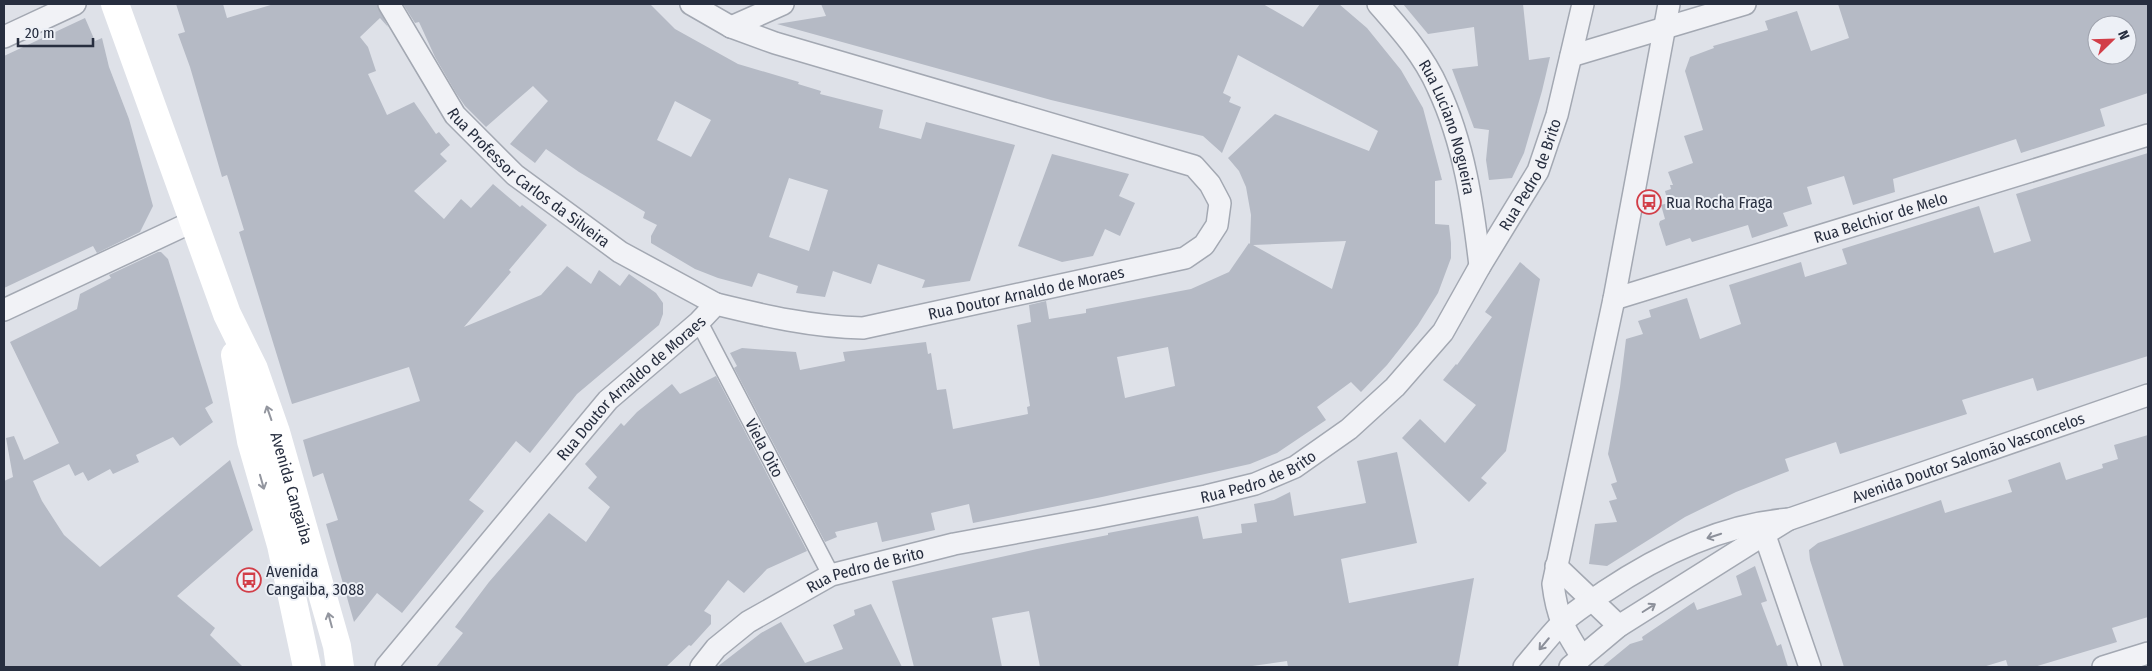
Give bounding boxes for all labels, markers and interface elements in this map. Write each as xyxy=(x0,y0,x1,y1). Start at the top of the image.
scale bar xyxy=(18,15,92,47)
north arrow xyxy=(2087,15,2137,65)
text: 20 m xyxy=(25,24,55,42)
text: N xyxy=(2114,28,2133,42)
street label: Rua Luciano Nogueira xyxy=(1415,56,1479,196)
street label: Rua Professor Carlos da Silveira xyxy=(443,105,614,251)
street label: Rua Pedro de Brito xyxy=(1495,116,1565,234)
street label: Rua Belchior de Melo xyxy=(1812,188,1950,247)
bus stop icon: Rua Rocha Fraga xyxy=(1636,189,1662,215)
place label: Rua Rocha Fraga xyxy=(1666,193,1773,212)
street label: Rua Doutor Arnaldo de Moraes xyxy=(926,262,1126,324)
street label: Rua Doutor Arnaldo de Moraes xyxy=(553,312,710,464)
one-way arrow xyxy=(264,406,274,422)
street label: Avenida Doutor Salomão Vasconcelos xyxy=(1850,409,2087,507)
street label: Viela Oito xyxy=(741,416,787,481)
street label: Avenida Cangaíba xyxy=(267,430,317,547)
street label: Rua Pedro de Brito xyxy=(1199,446,1320,507)
one-way arrow xyxy=(258,473,268,489)
one-way arrow xyxy=(1707,532,1722,541)
street label: Rua Pedro de Brito xyxy=(803,543,926,597)
place label: Avenida Cangaiba, 3088 xyxy=(266,562,364,599)
bus stop icon: Avenida Cangaiba, 3088 xyxy=(236,567,262,593)
one-way arrow xyxy=(1641,602,1655,612)
one-way arrow xyxy=(325,612,334,628)
one-way arrow xyxy=(1538,637,1549,650)

